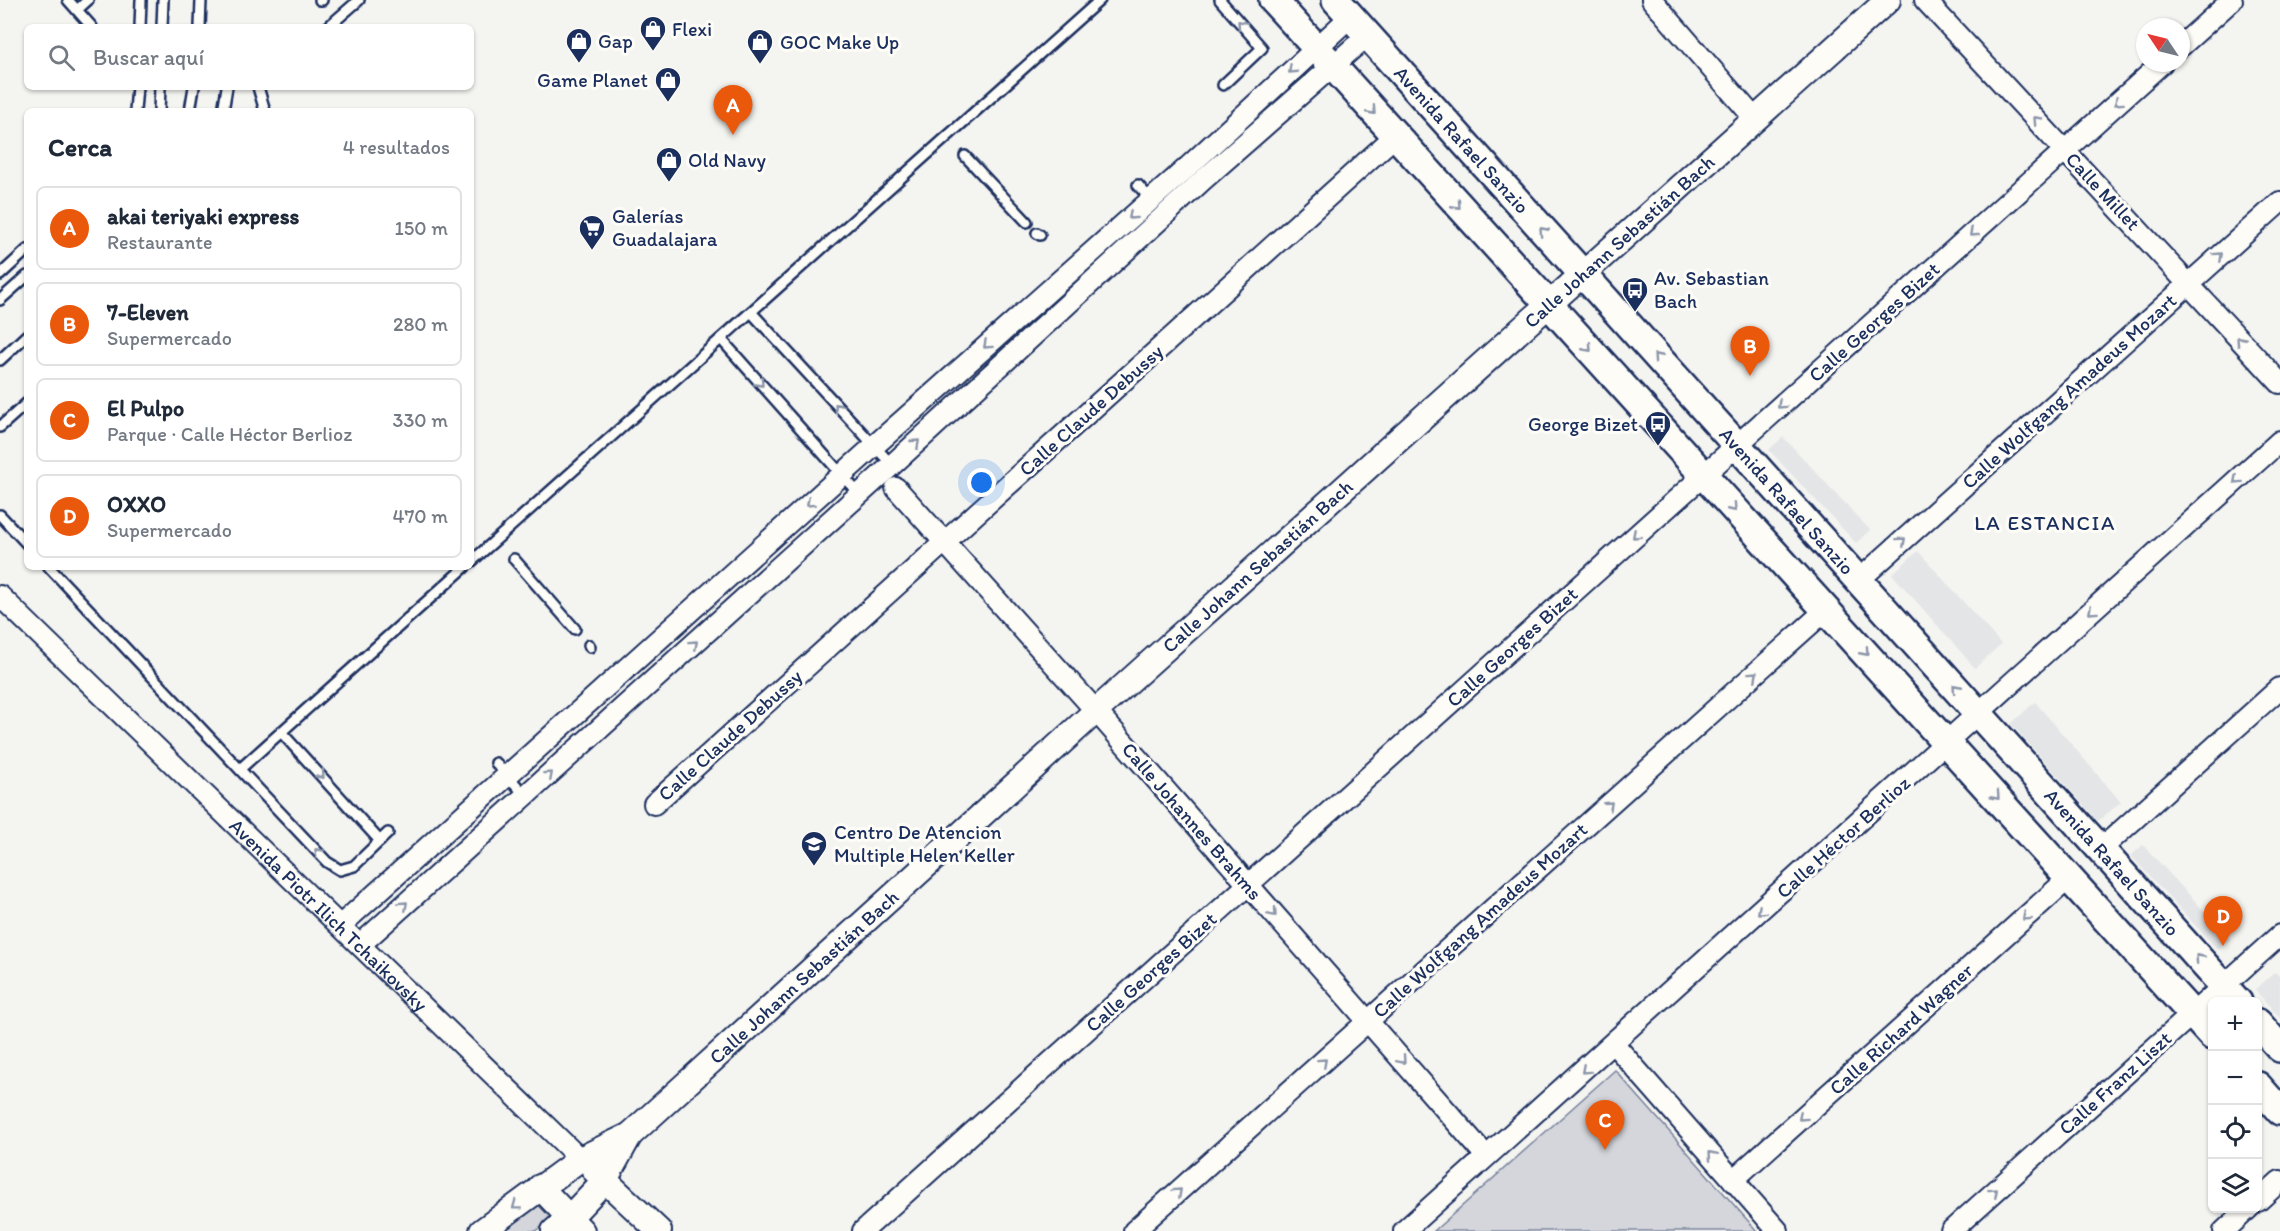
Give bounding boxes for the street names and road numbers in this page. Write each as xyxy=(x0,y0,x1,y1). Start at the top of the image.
street label: Avenida Rafael Sanzio xyxy=(1389,61,1534,218)
street label: Calle Millet xyxy=(2061,147,2146,235)
street label: Calle Johann Sebastián Bach xyxy=(1519,150,1719,333)
street label: Calle Georges Bizet xyxy=(1804,257,1944,387)
street label: Calle Wolfgang Amadeus Mozart xyxy=(1957,288,2181,494)
street label: Calle Claude Debussy xyxy=(1014,339,1168,481)
street label: Avenida Rafael Sanzio xyxy=(1714,422,1859,580)
street label: Calle Johann Sebastián Bach xyxy=(1157,475,1357,658)
street label: Calle Georges Bizet xyxy=(1442,582,1582,712)
street label: Calle Claude Debussy xyxy=(653,664,807,806)
street label: Calle Johannes Brahms xyxy=(1117,737,1267,905)
street label: Calle Héctor Berlioz xyxy=(1771,771,1915,903)
street label: Avenida Rafael Sanzio xyxy=(2040,783,2185,941)
street label: Avenida Piotr Ilich Tchaikovsky xyxy=(225,814,433,1017)
street label: Calle Wolfgang Amadeus Mozart xyxy=(1368,817,1592,1023)
street label: Calle Johann Sebastián Bach xyxy=(704,885,903,1069)
street label: Calle Georges Bizet xyxy=(1081,907,1221,1037)
street label: Calle Richard Wagner xyxy=(1824,958,1978,1100)
street label: Calle Franz Liszt xyxy=(2054,1026,2177,1140)

